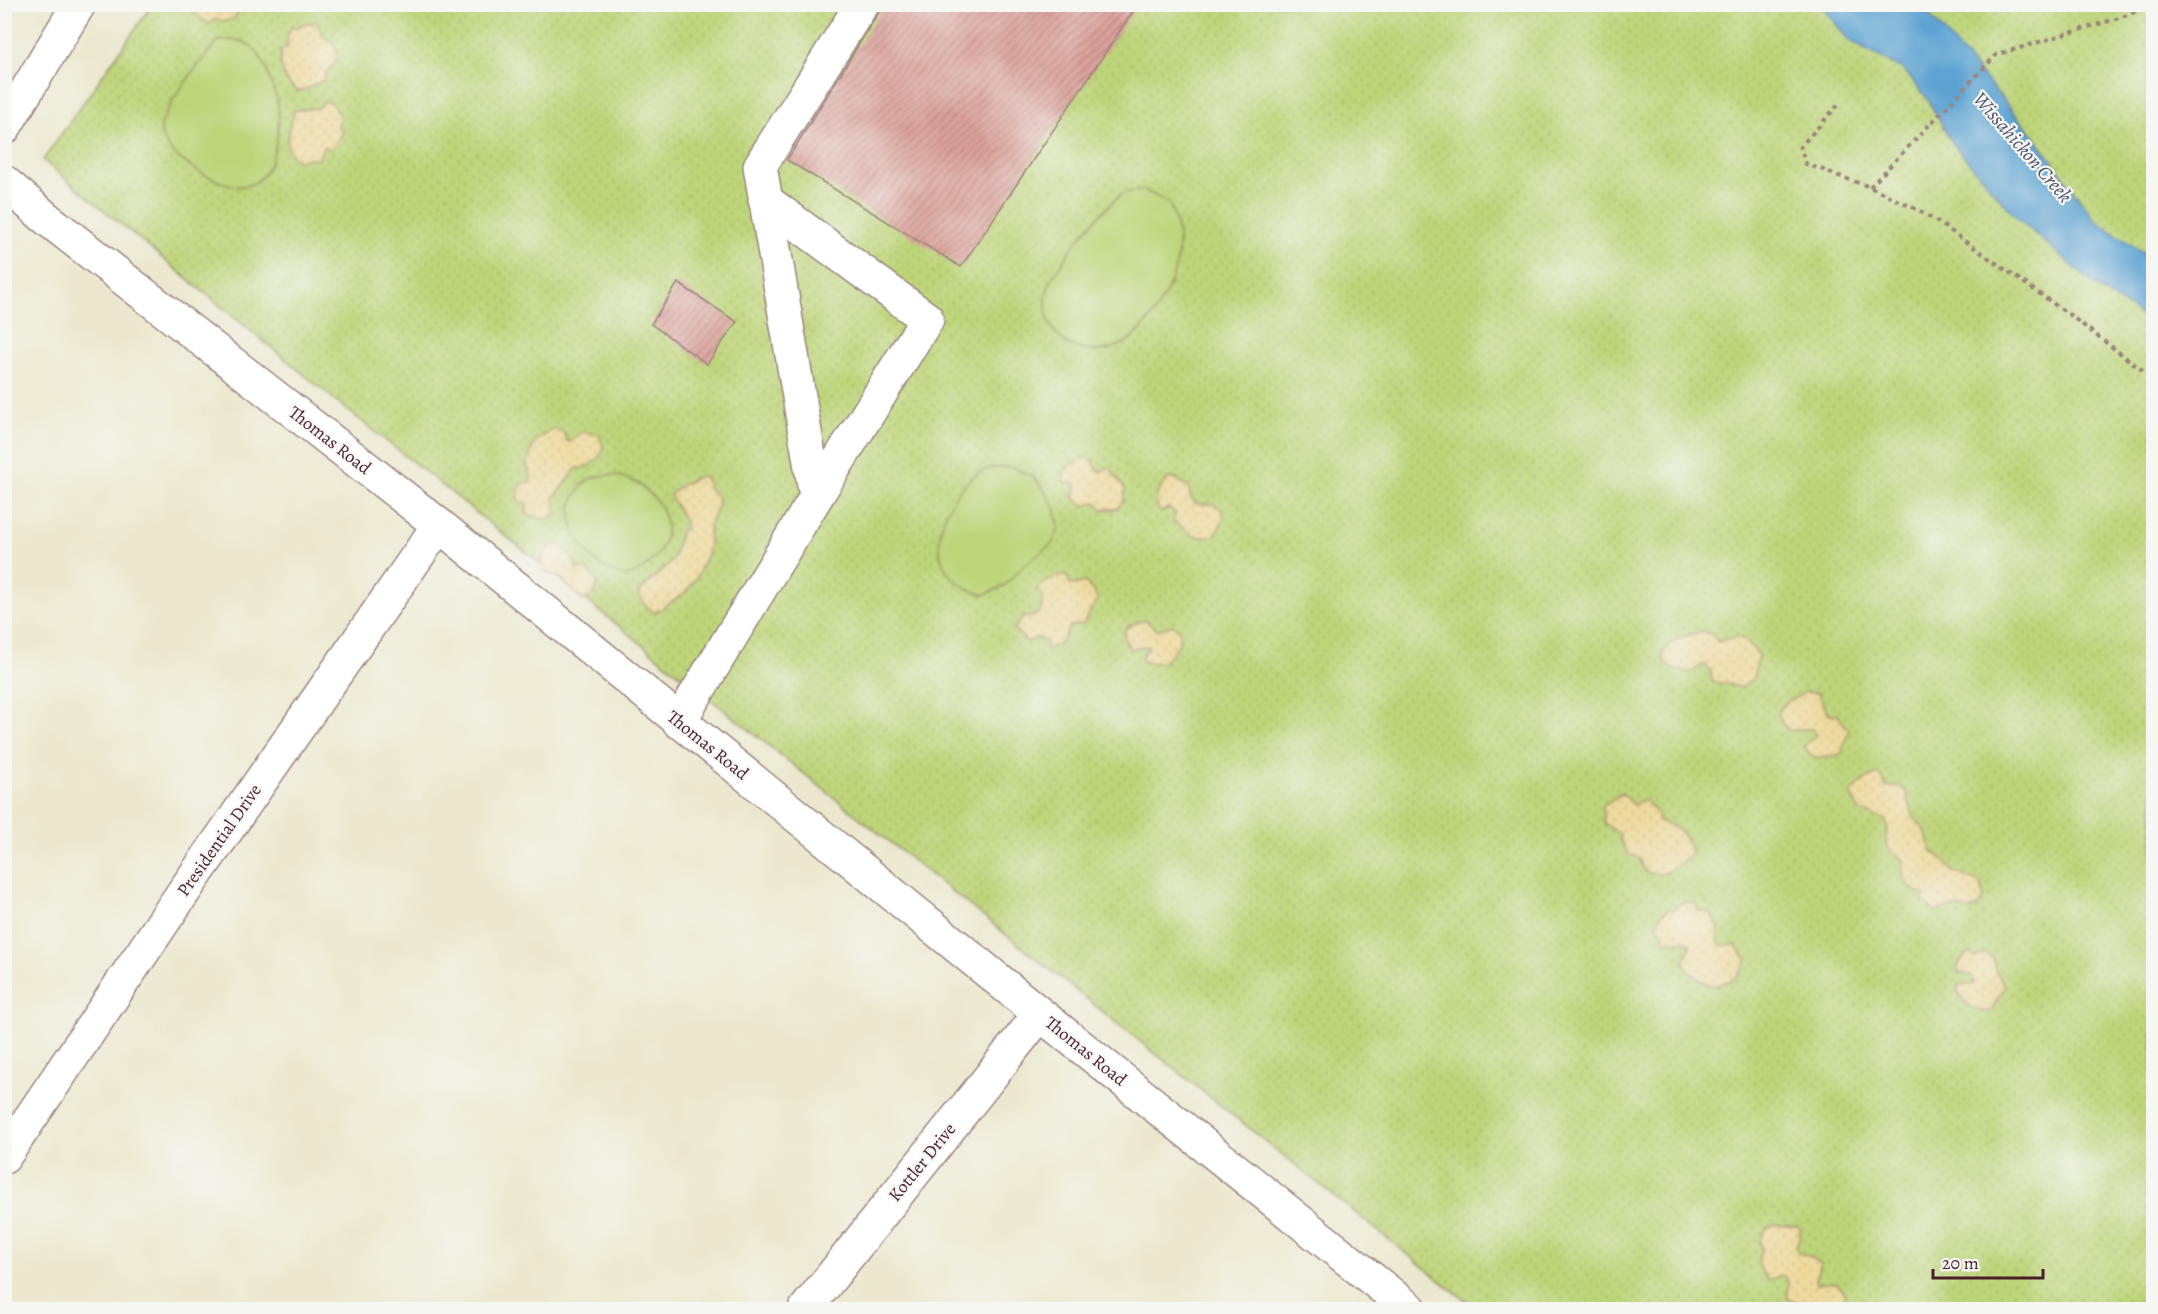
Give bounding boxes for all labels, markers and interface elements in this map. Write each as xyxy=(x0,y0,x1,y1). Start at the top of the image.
water label: Wissahickon Creek xyxy=(1967,86,2078,209)
street label: Thomas Road xyxy=(284,400,376,480)
street label: Thomas Road xyxy=(662,705,754,786)
street label: Presidential Drive xyxy=(171,779,267,901)
street label: Thomas Road xyxy=(1040,1011,1132,1092)
street label: Kottler Drive xyxy=(883,1118,961,1206)
scale bar xyxy=(1933,1242,2042,1280)
text: 20 m xyxy=(1942,1251,1979,1275)

